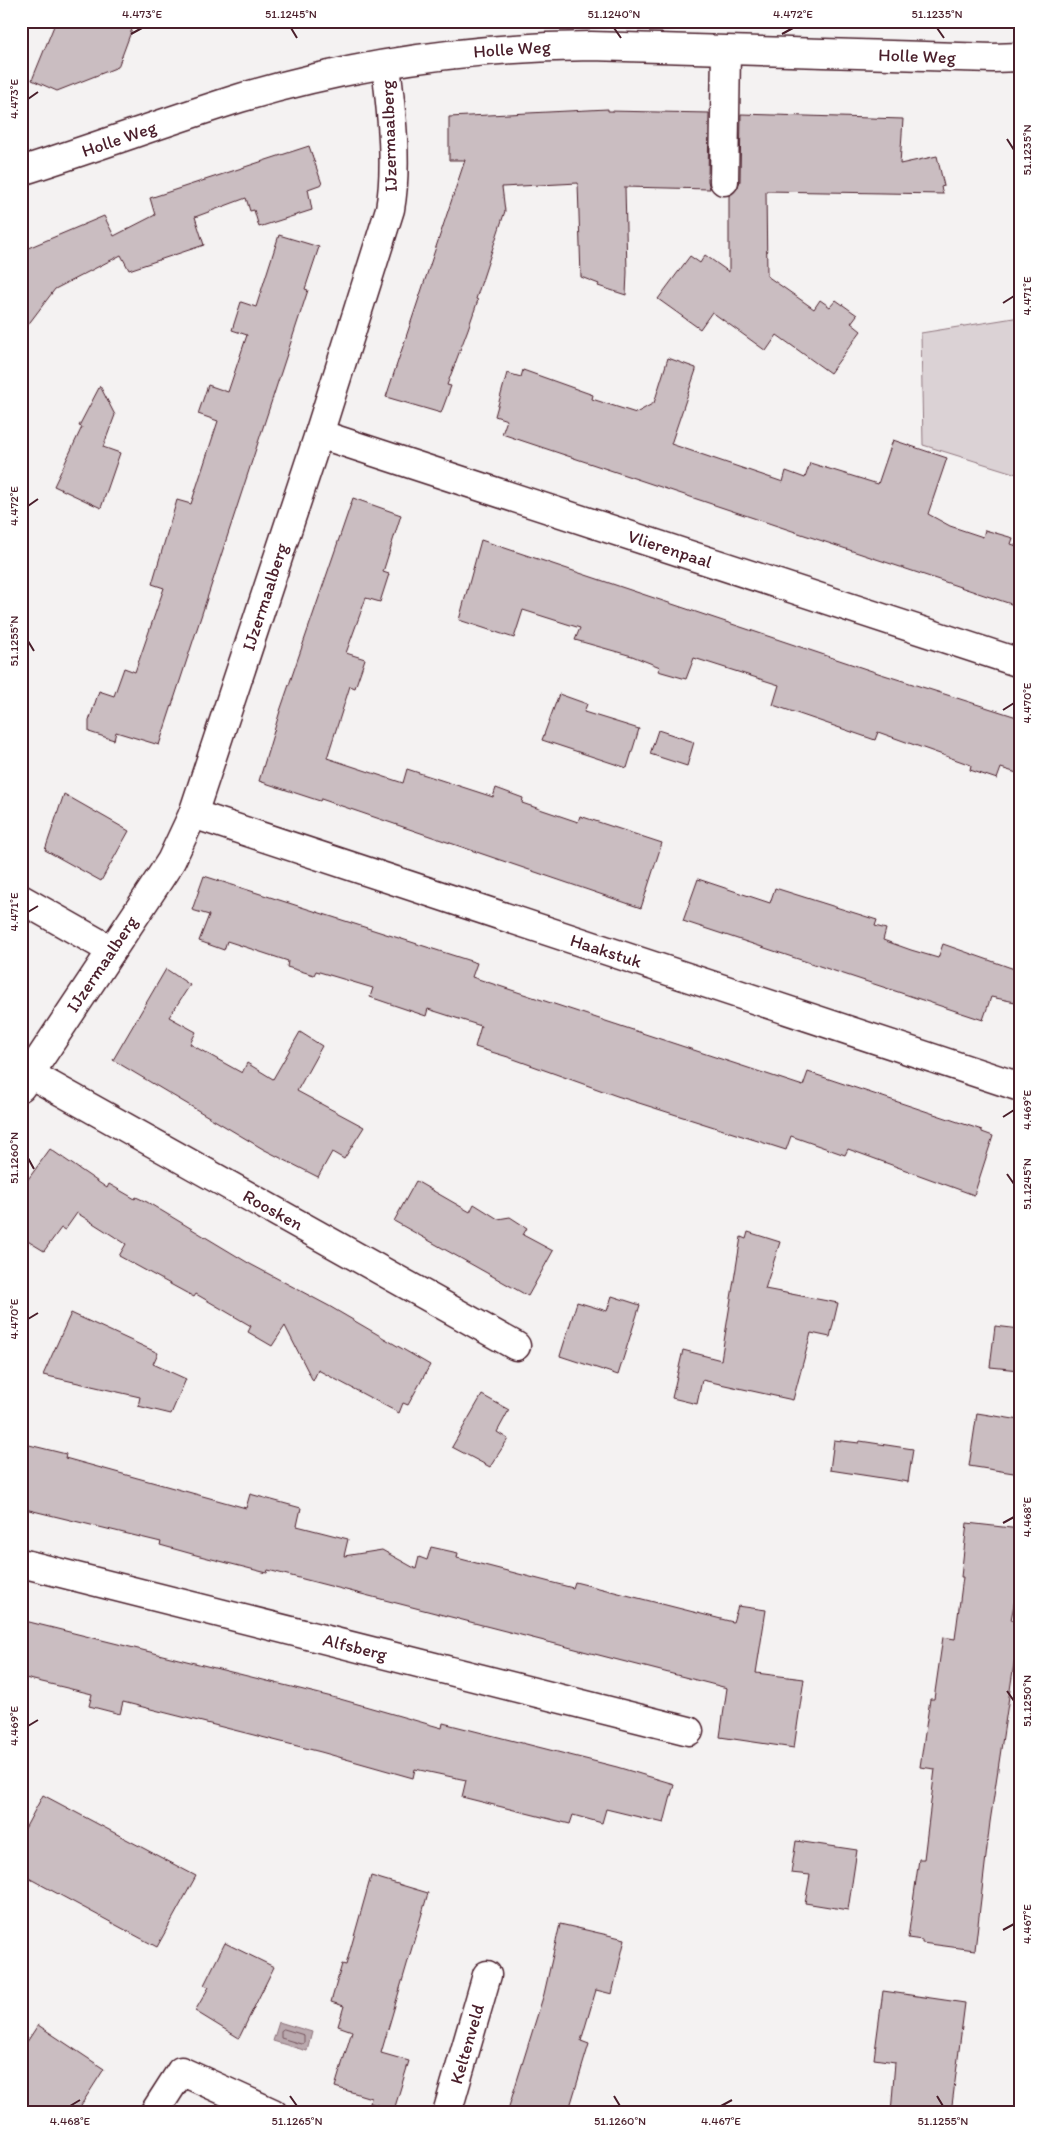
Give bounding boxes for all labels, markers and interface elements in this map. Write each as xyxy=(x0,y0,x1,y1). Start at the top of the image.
text: 4.473°E xyxy=(122,7,162,21)
text: 51.1245°N xyxy=(265,7,317,21)
text: 51.1240°N xyxy=(588,7,640,21)
text: 4.472°E xyxy=(773,7,813,21)
text: 51.1235°N xyxy=(911,7,963,21)
street label: Holle Weg xyxy=(472,35,552,63)
street label: Holle Weg xyxy=(878,44,957,68)
text: 4.473°E xyxy=(7,79,21,119)
street label: IJzermaalberg xyxy=(376,79,402,192)
street label: Holle Weg xyxy=(79,116,160,162)
text: 51.1235°N xyxy=(1020,124,1034,176)
text: 4.471°E xyxy=(1020,276,1034,316)
text: 4.472°E xyxy=(7,486,21,526)
street label: Vlierenpaal xyxy=(625,525,715,573)
street label: IJzermaalberg xyxy=(237,540,293,654)
text: 51.1255°N xyxy=(7,616,21,666)
text: 4.470°E xyxy=(1020,682,1034,723)
text: 4.471°E xyxy=(7,892,21,932)
street label: IJzermaalberg xyxy=(62,911,143,1016)
street label: Haakstuk xyxy=(567,929,645,973)
text: 4.469°E xyxy=(1020,1090,1034,1130)
text: 51.1260°N xyxy=(7,1132,21,1184)
text: 51.1245°N xyxy=(1020,1158,1034,1210)
street label: Roosken xyxy=(239,1185,307,1235)
text: 4.470°E xyxy=(7,1298,21,1339)
text: 4.468°E xyxy=(1020,1496,1034,1537)
street label: Alfsberg xyxy=(321,1628,390,1666)
text: 51.1250°N xyxy=(1020,1675,1034,1727)
text: 4.469°E xyxy=(7,1706,21,1746)
text: 4.467°E xyxy=(1020,1904,1034,1944)
street label: Keltenveld xyxy=(445,2001,489,2087)
text: 4.468°E xyxy=(50,2114,91,2128)
text: 51.1265°N xyxy=(272,2114,323,2128)
text: 51.1260°N xyxy=(594,2114,646,2128)
text: 4.467°E xyxy=(701,2114,741,2128)
text: 51.1255°N xyxy=(918,2114,968,2128)

